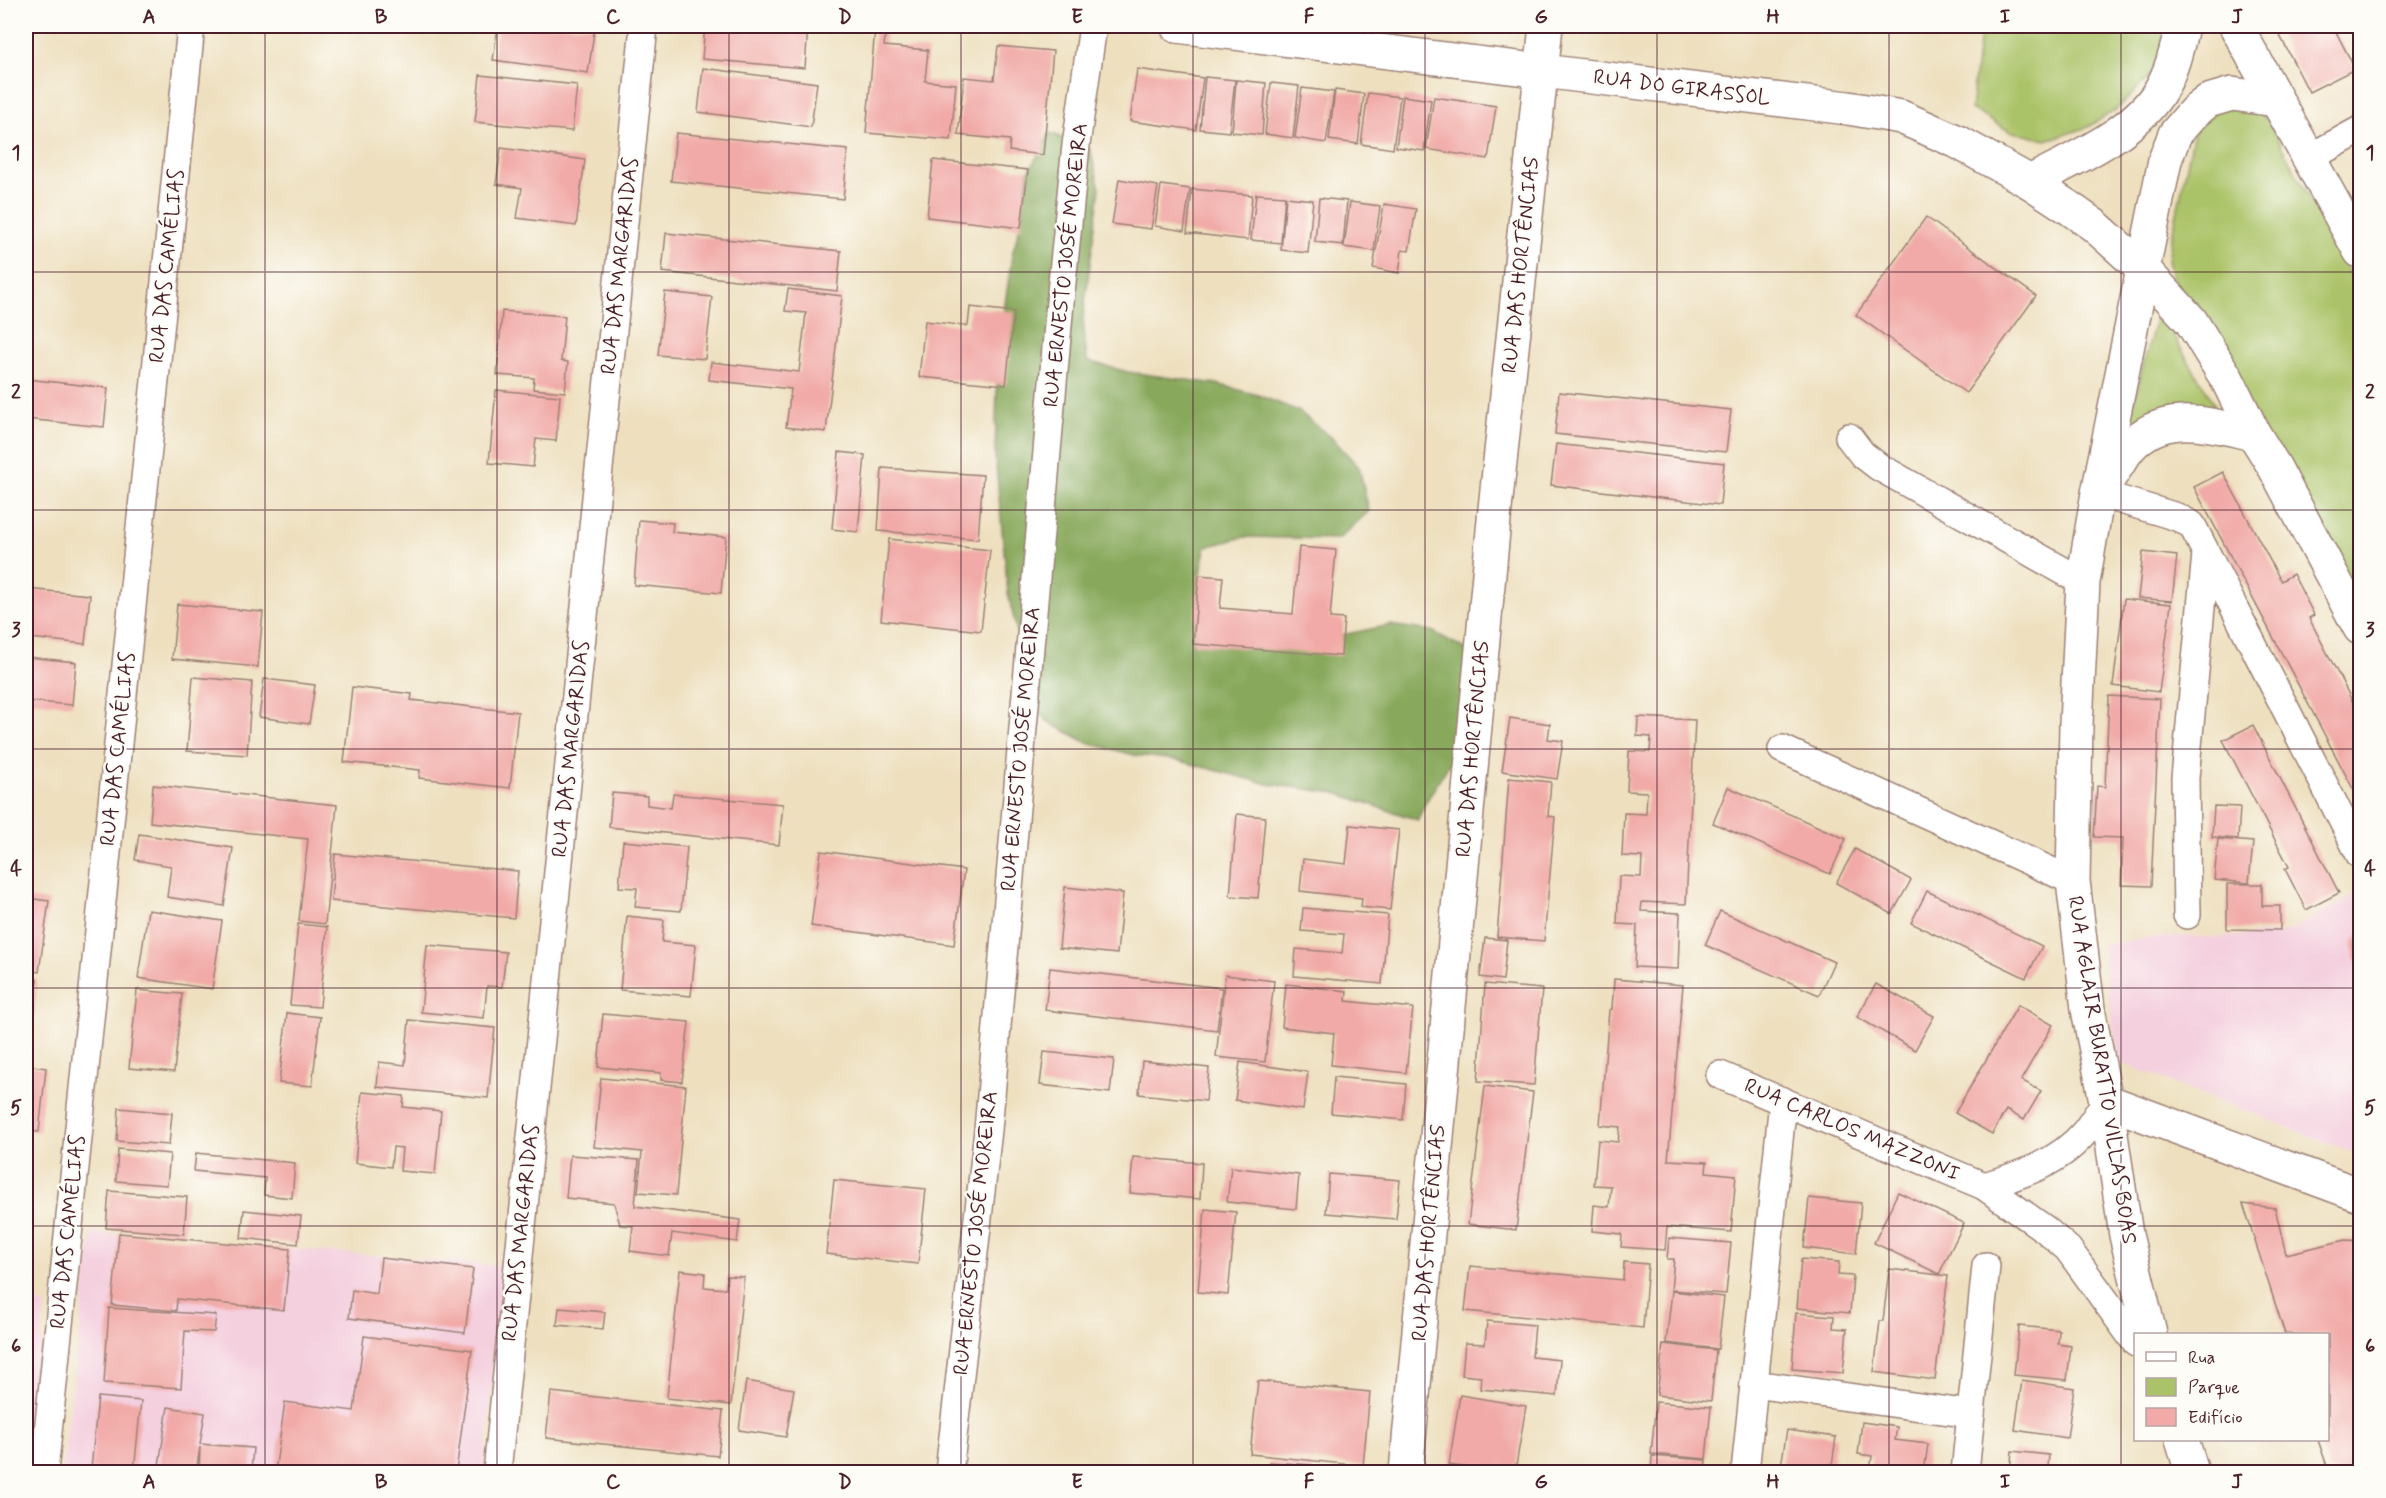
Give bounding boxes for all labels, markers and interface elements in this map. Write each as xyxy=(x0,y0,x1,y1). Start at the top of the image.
text: A xyxy=(142,4,156,31)
text: B xyxy=(375,4,388,31)
text: C xyxy=(606,4,621,31)
text: D xyxy=(838,4,852,31)
text: E xyxy=(1071,4,1083,31)
text: F xyxy=(1304,4,1315,31)
text: G xyxy=(1534,4,1548,31)
text: H xyxy=(1766,4,1780,31)
text: I xyxy=(2000,4,2010,31)
text: J xyxy=(2231,4,2243,31)
street label: RUA DO GIRASSOL xyxy=(1592,63,1772,113)
street label: RUA ERNESTO JOSÉ MOREIRA xyxy=(1037,122,1095,408)
text: 1 xyxy=(12,140,20,167)
text: 1 xyxy=(2366,140,2374,167)
street label: RUA DAS HORTÊNCIAS xyxy=(1496,155,1546,375)
street label: RUA DAS MARGARIDAS xyxy=(595,156,645,376)
street label: RUA DAS CAMÉLIAS xyxy=(143,167,191,364)
text: 2 xyxy=(11,379,21,406)
text: 2 xyxy=(2365,379,2375,406)
street label: RUA ERNESTO JOSÉ MOREIRA xyxy=(995,606,1047,892)
text: 3 xyxy=(11,617,21,644)
text: 3 xyxy=(2365,617,2375,644)
street label: RUA DAS MARGARIDAS xyxy=(546,639,596,859)
street label: RUA DAS HORTÊNCIAS xyxy=(1450,639,1496,859)
street label: RUA DAS CAMÉLIAS xyxy=(94,650,142,847)
text: 4 xyxy=(10,856,22,883)
text: 4 xyxy=(2364,856,2376,883)
street label: RUA AGLAIR BURATTO VILLAS BOAS xyxy=(2061,894,2143,1246)
street label: RUA CARLOS MAZZONI xyxy=(1740,1072,1964,1188)
street label: RUA ERNESTO JOSÉ MOREIRA xyxy=(947,1090,1005,1376)
text: 5 xyxy=(10,1095,22,1122)
text: 5 xyxy=(2364,1095,2376,1122)
street label: RUA DAS MARGARIDAS xyxy=(496,1123,546,1343)
street label: RUA DAS HORTÊNCIAS xyxy=(1406,1123,1452,1343)
street label: RUA DAS CAMÉLIAS xyxy=(44,1133,92,1330)
text: 6 xyxy=(11,1333,21,1360)
legend xyxy=(2134,1333,2329,1441)
text: 6 xyxy=(2365,1333,2375,1360)
text: Rua xyxy=(2188,1346,2215,1370)
text: Parque xyxy=(2188,1376,2240,1400)
text: Edifício xyxy=(2188,1406,2243,1430)
text: A xyxy=(142,1469,156,1496)
text: B xyxy=(375,1469,388,1496)
text: C xyxy=(606,1469,621,1496)
text: D xyxy=(838,1469,852,1496)
text: E xyxy=(1071,1469,1083,1496)
text: F xyxy=(1304,1469,1315,1496)
text: G xyxy=(1534,1469,1548,1496)
text: H xyxy=(1766,1469,1780,1496)
text: I xyxy=(2000,1469,2010,1496)
text: J xyxy=(2231,1469,2243,1496)

